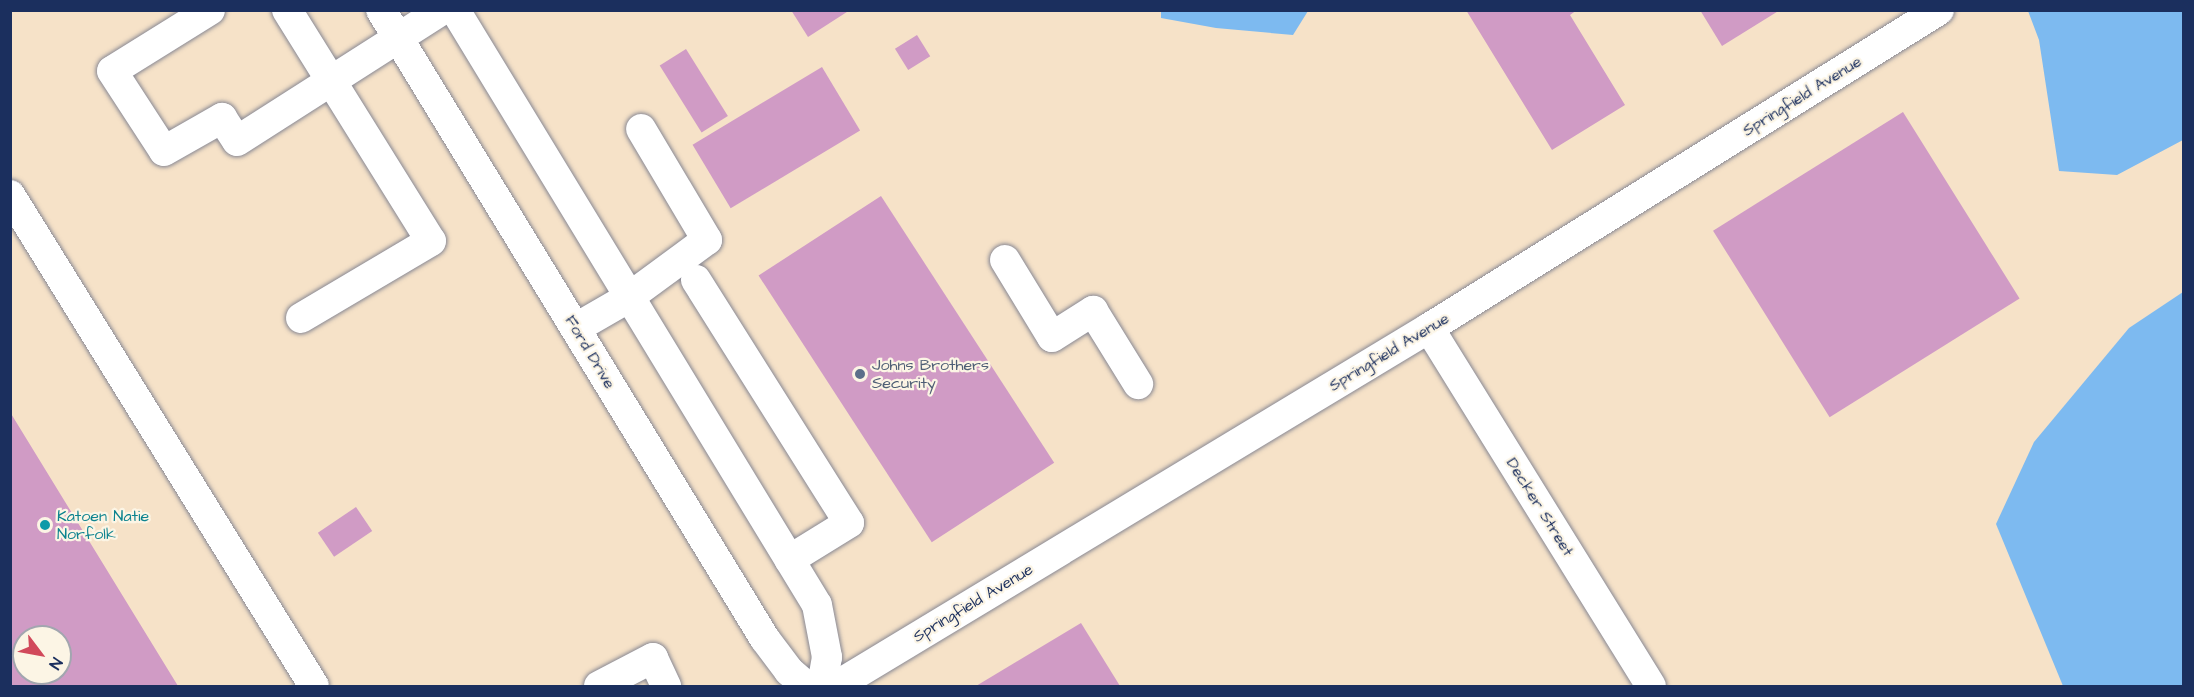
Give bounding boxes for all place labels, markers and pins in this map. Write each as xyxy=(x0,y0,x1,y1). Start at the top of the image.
place label: Johns Brothers Security xyxy=(872,355,989,393)
marker: Johns Brothers Security xyxy=(853,367,867,381)
place label: Katoen Natie Norfolk xyxy=(57,506,149,544)
marker: Katoen Natie Norfolk xyxy=(38,518,52,532)

